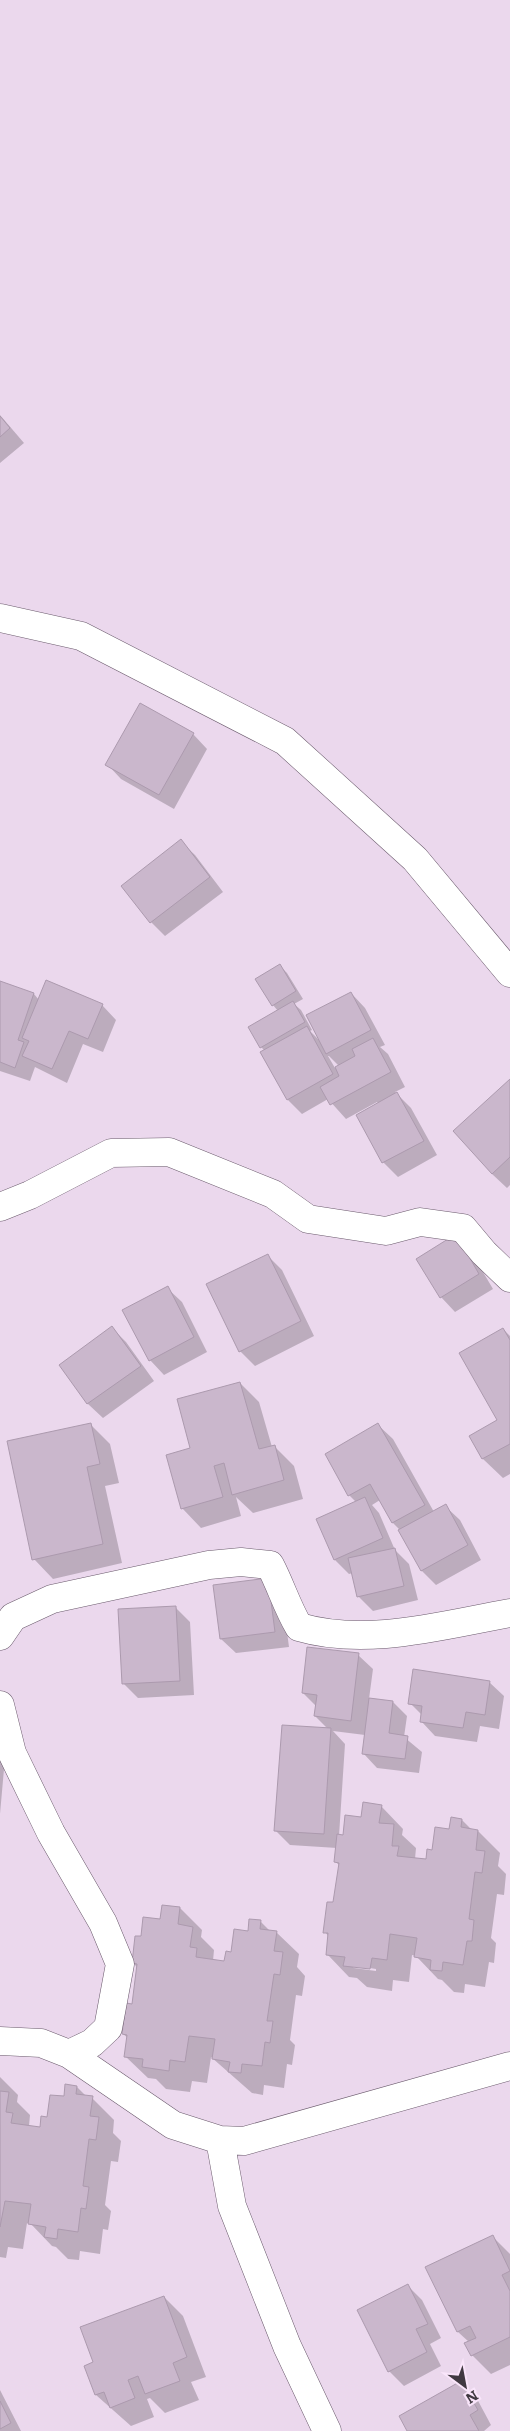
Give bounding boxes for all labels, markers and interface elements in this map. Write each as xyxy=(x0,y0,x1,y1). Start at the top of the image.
north arrow xyxy=(440,2361,490,2411)
text: N xyxy=(462,2386,483,2410)

